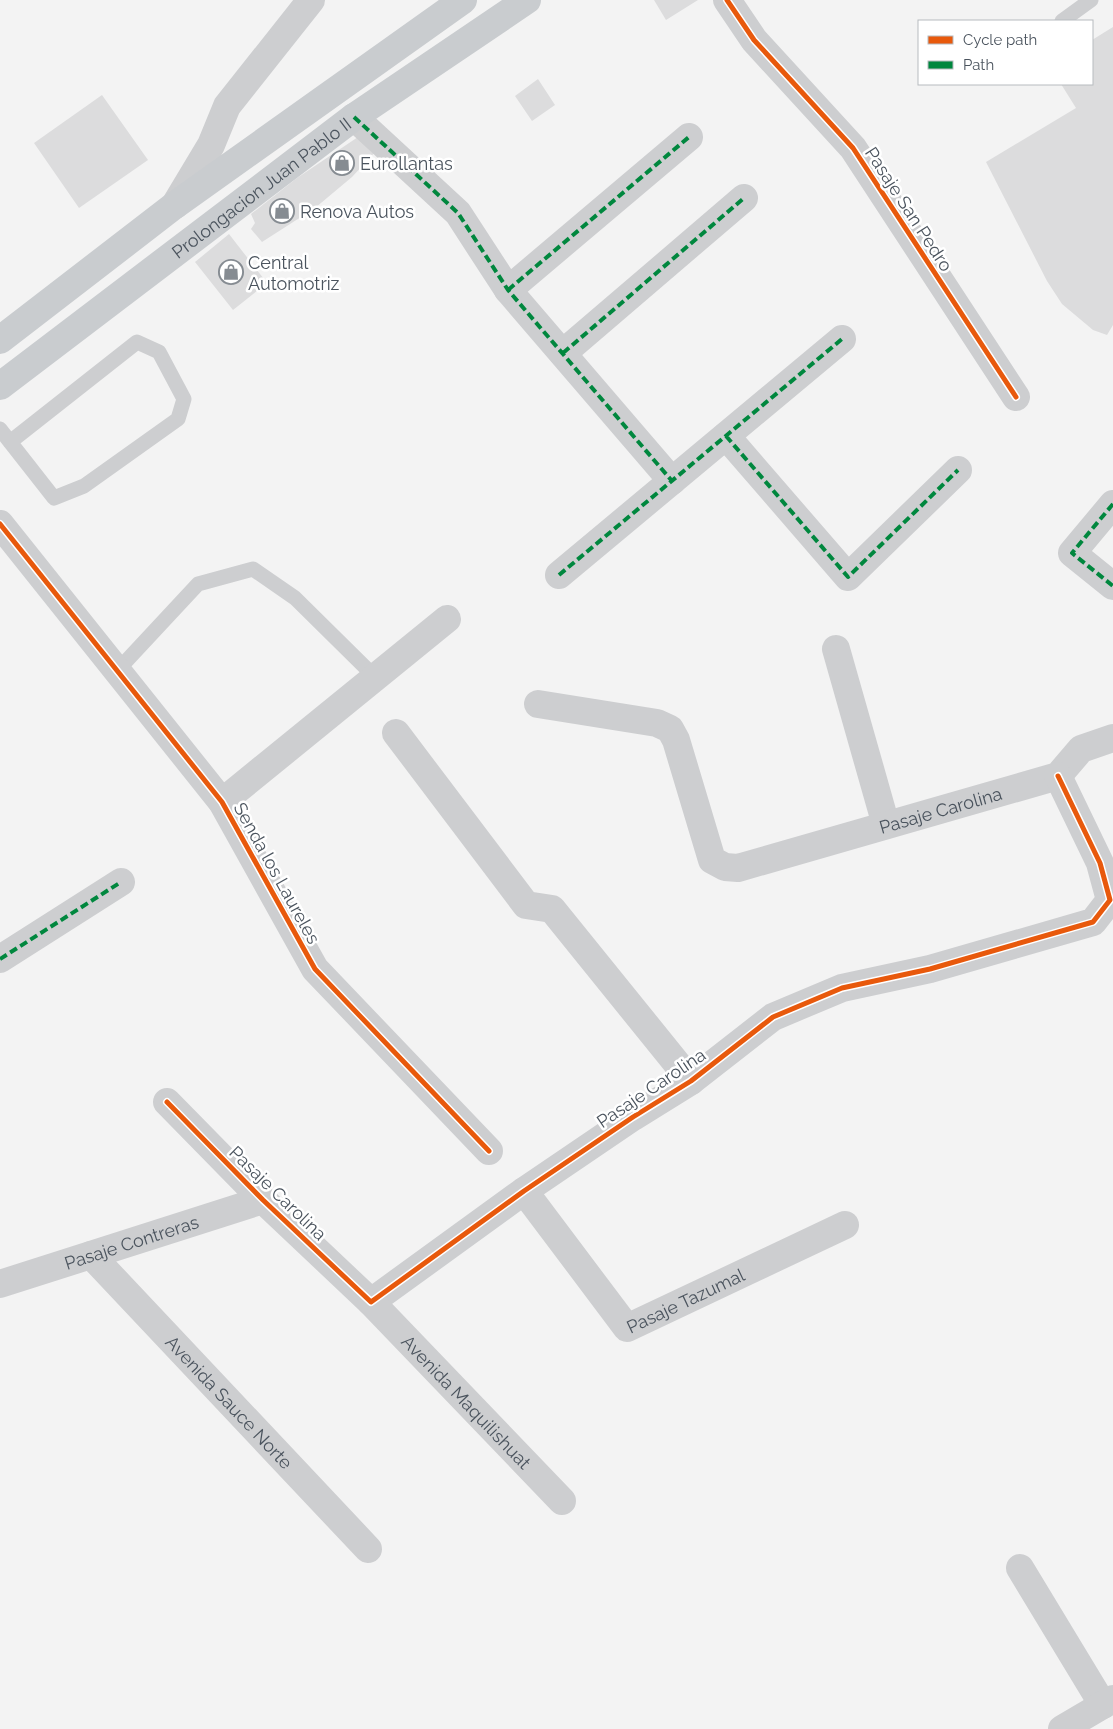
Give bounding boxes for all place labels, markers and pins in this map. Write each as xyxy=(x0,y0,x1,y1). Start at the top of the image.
shop icon: Eurollantas xyxy=(329,150,355,176)
place label: Eurollantas xyxy=(360,153,453,174)
shop icon: Renova Autos xyxy=(269,198,295,224)
place label: Renova Autos xyxy=(300,201,414,222)
place label: Central Automotriz xyxy=(248,252,340,294)
shop icon: Central Automotriz xyxy=(218,259,244,285)

